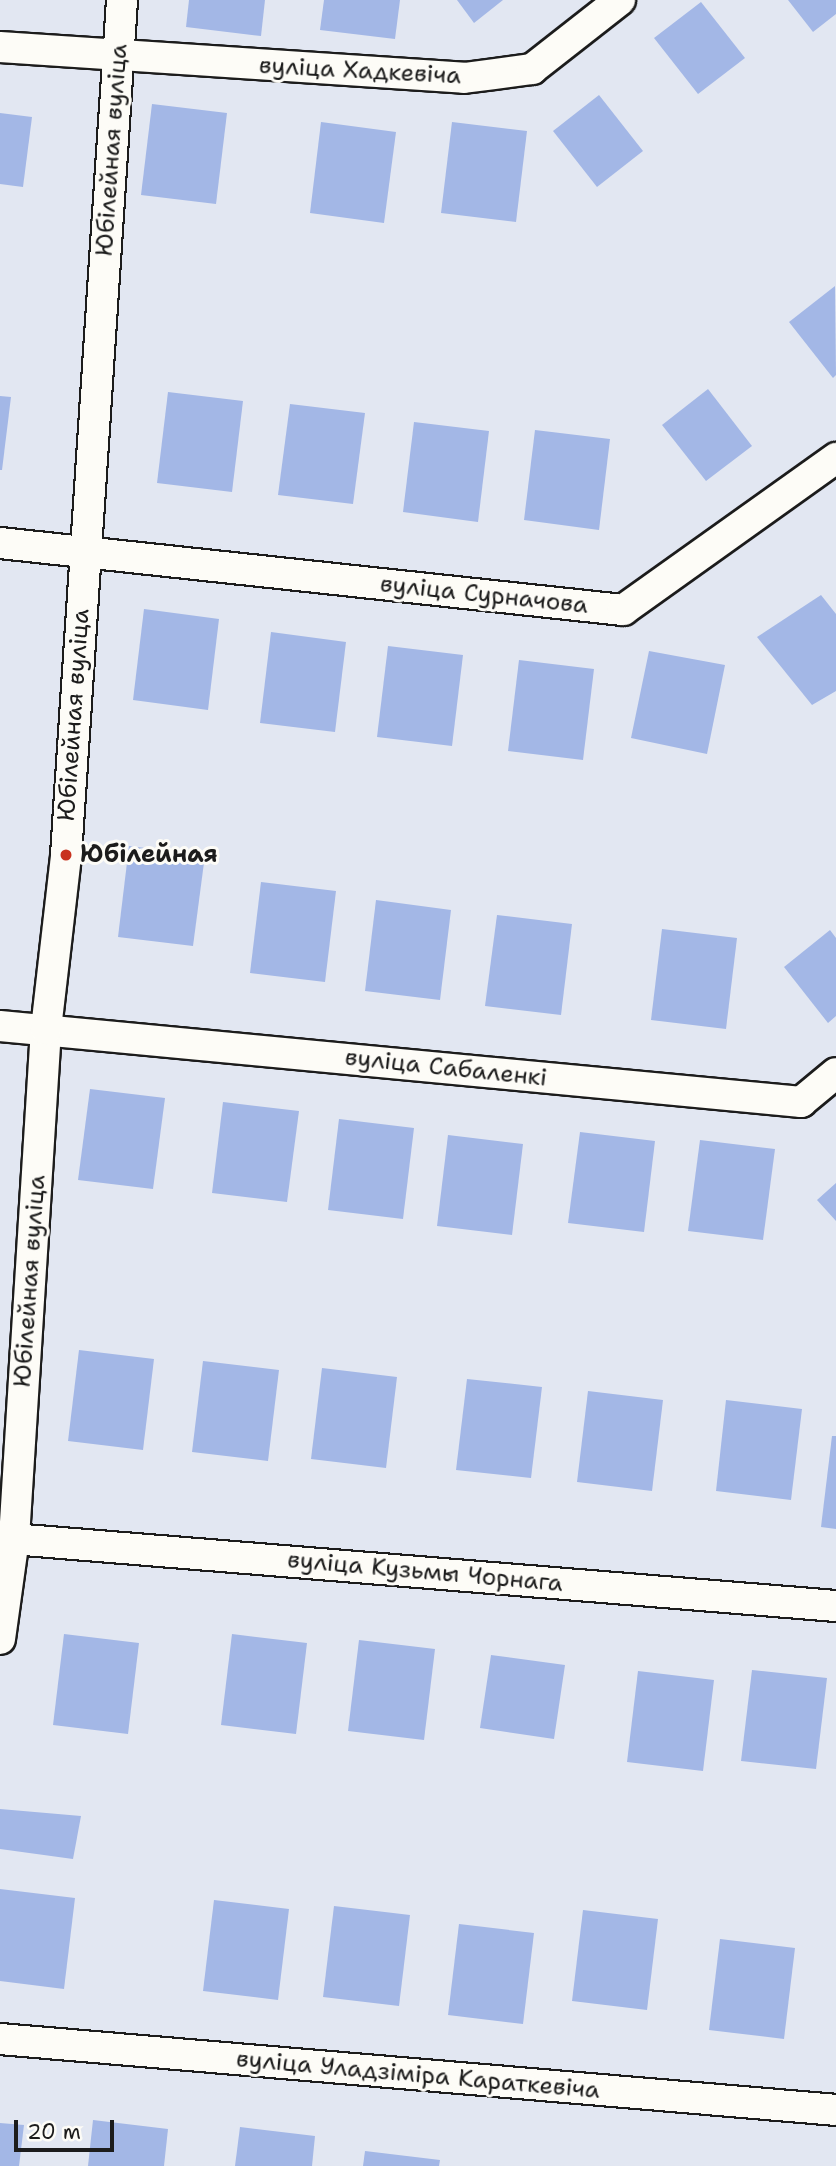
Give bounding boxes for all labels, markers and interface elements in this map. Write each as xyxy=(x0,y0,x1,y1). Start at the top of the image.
street label: Юбілейная вуліца xyxy=(90,43,134,257)
street label: вуліца Хадкевіча xyxy=(258,51,462,91)
street label: вуліца Сурначова xyxy=(379,570,589,620)
street label: Юбілейная вуліца xyxy=(52,608,96,822)
place label: Юбілейная xyxy=(80,841,218,869)
marker: Юбілейная xyxy=(58,847,74,863)
street label: вуліца Сабаленкі xyxy=(343,1043,549,1093)
street label: Юбілейная вуліца xyxy=(8,1174,52,1388)
street label: вуліца Кузьмы Чорнага xyxy=(286,1546,564,1598)
street label: вуліца Уладзіміра Караткевіча xyxy=(235,2045,601,2105)
scale bar xyxy=(18,2106,117,2150)
text: 20 m xyxy=(27,2118,81,2146)

